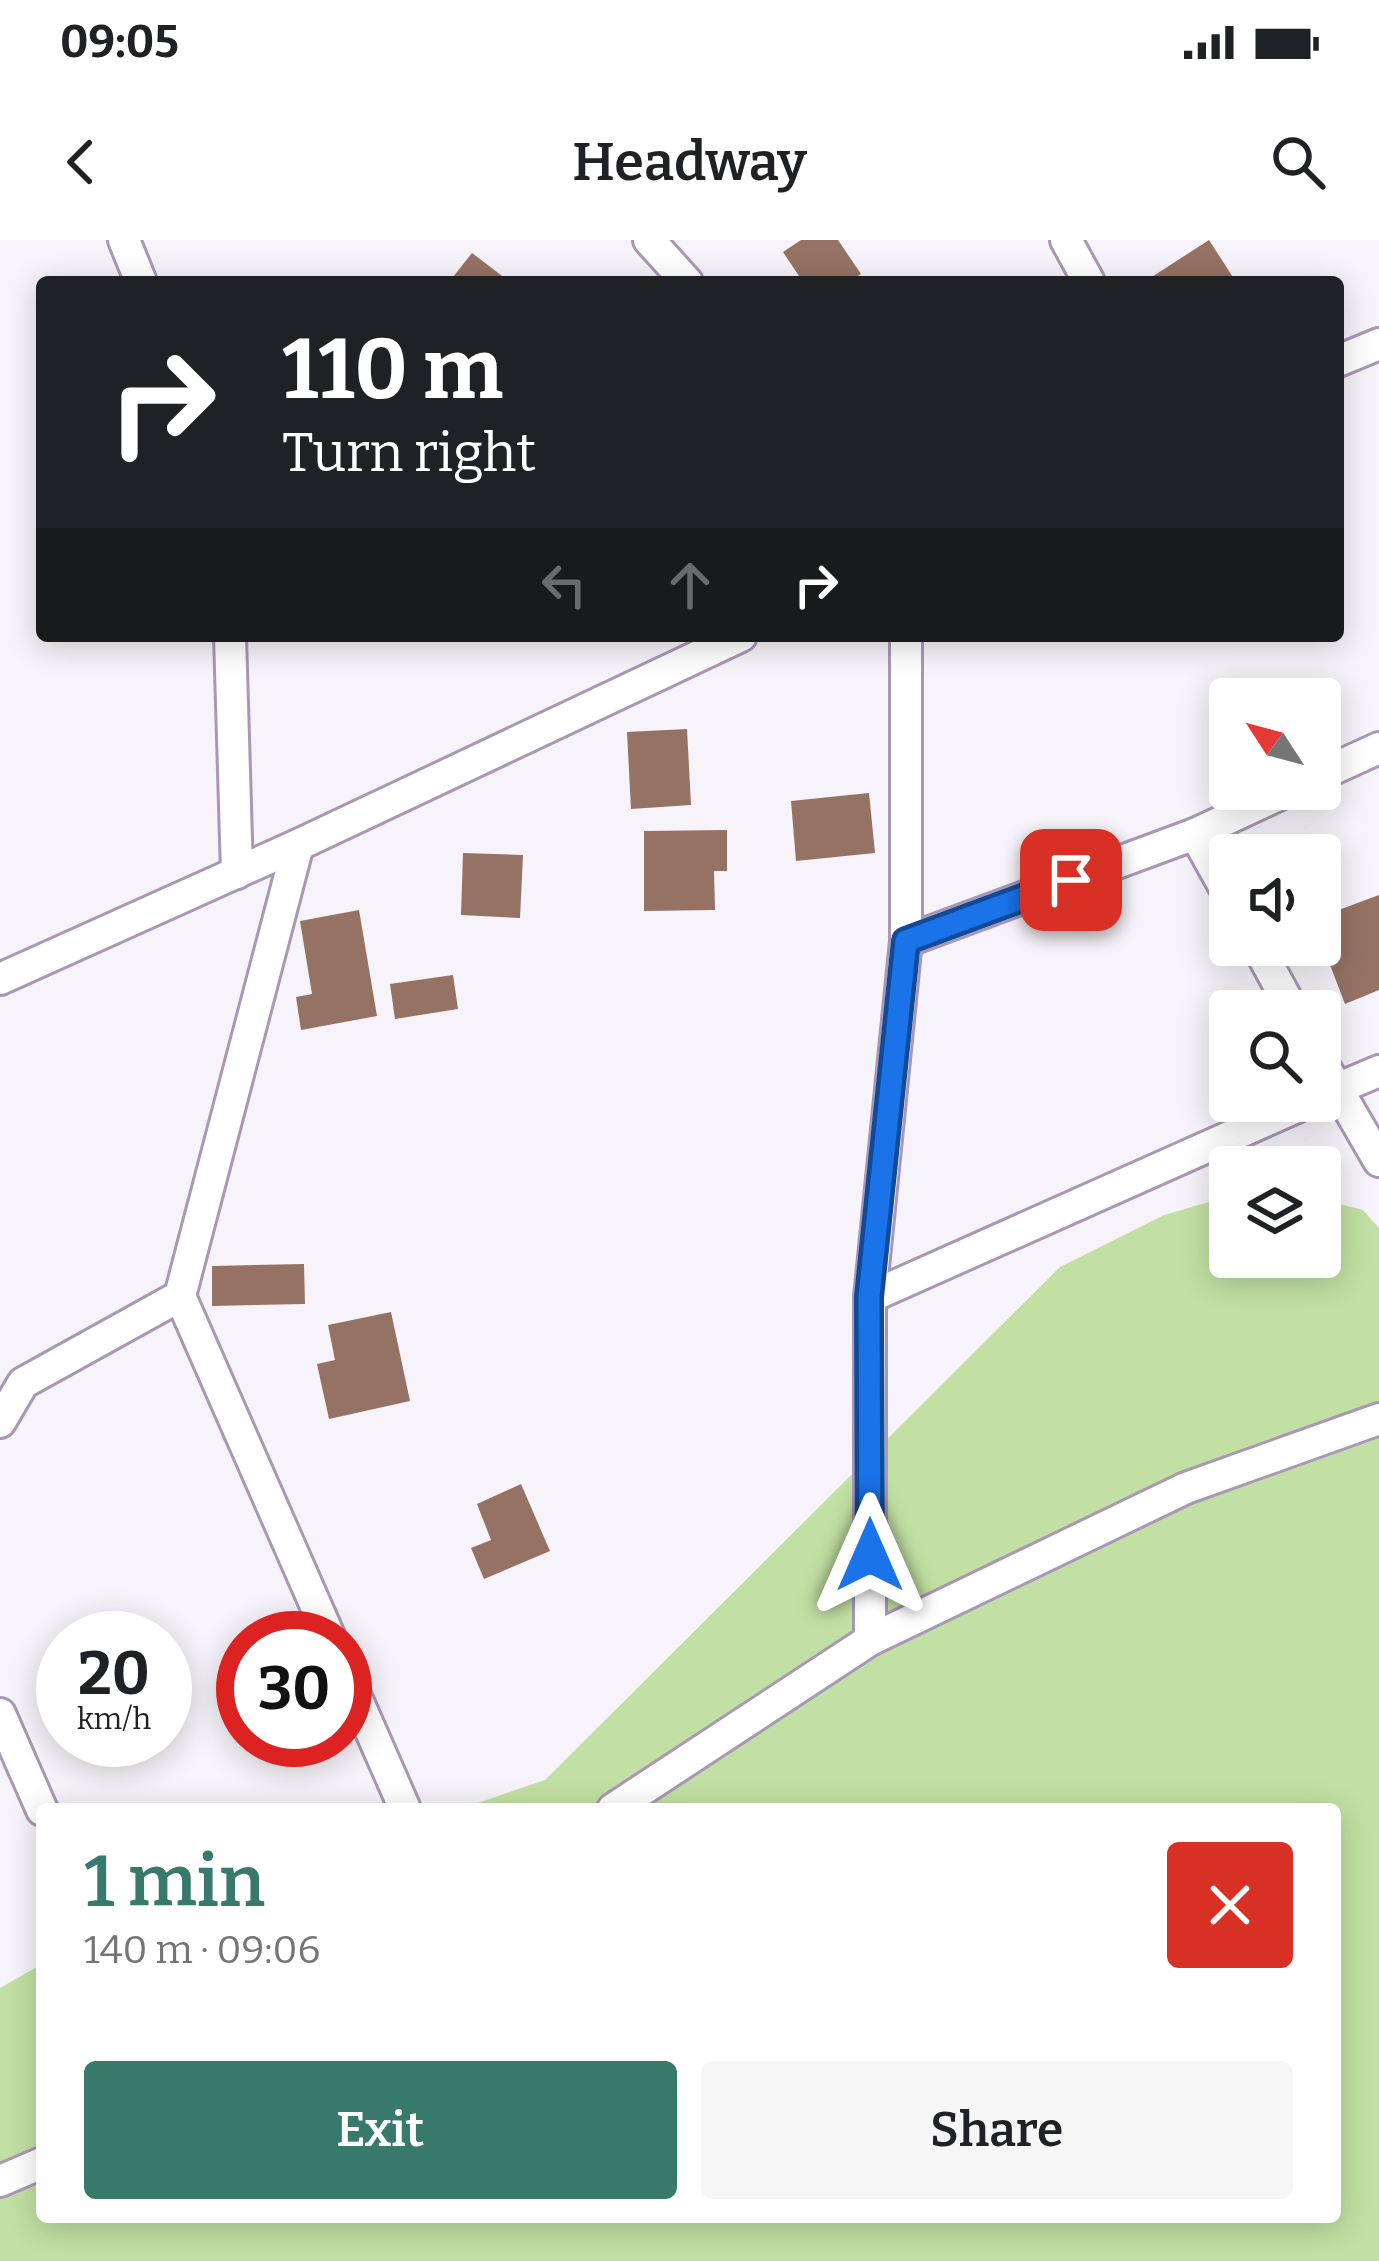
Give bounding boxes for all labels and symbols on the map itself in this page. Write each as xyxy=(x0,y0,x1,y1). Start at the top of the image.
north arrow xyxy=(1209,678,1341,810)
pin xyxy=(1020,829,1122,931)
position arrow xyxy=(807,1492,933,1618)
speed limit sign: 30 xyxy=(216,1611,372,1767)

